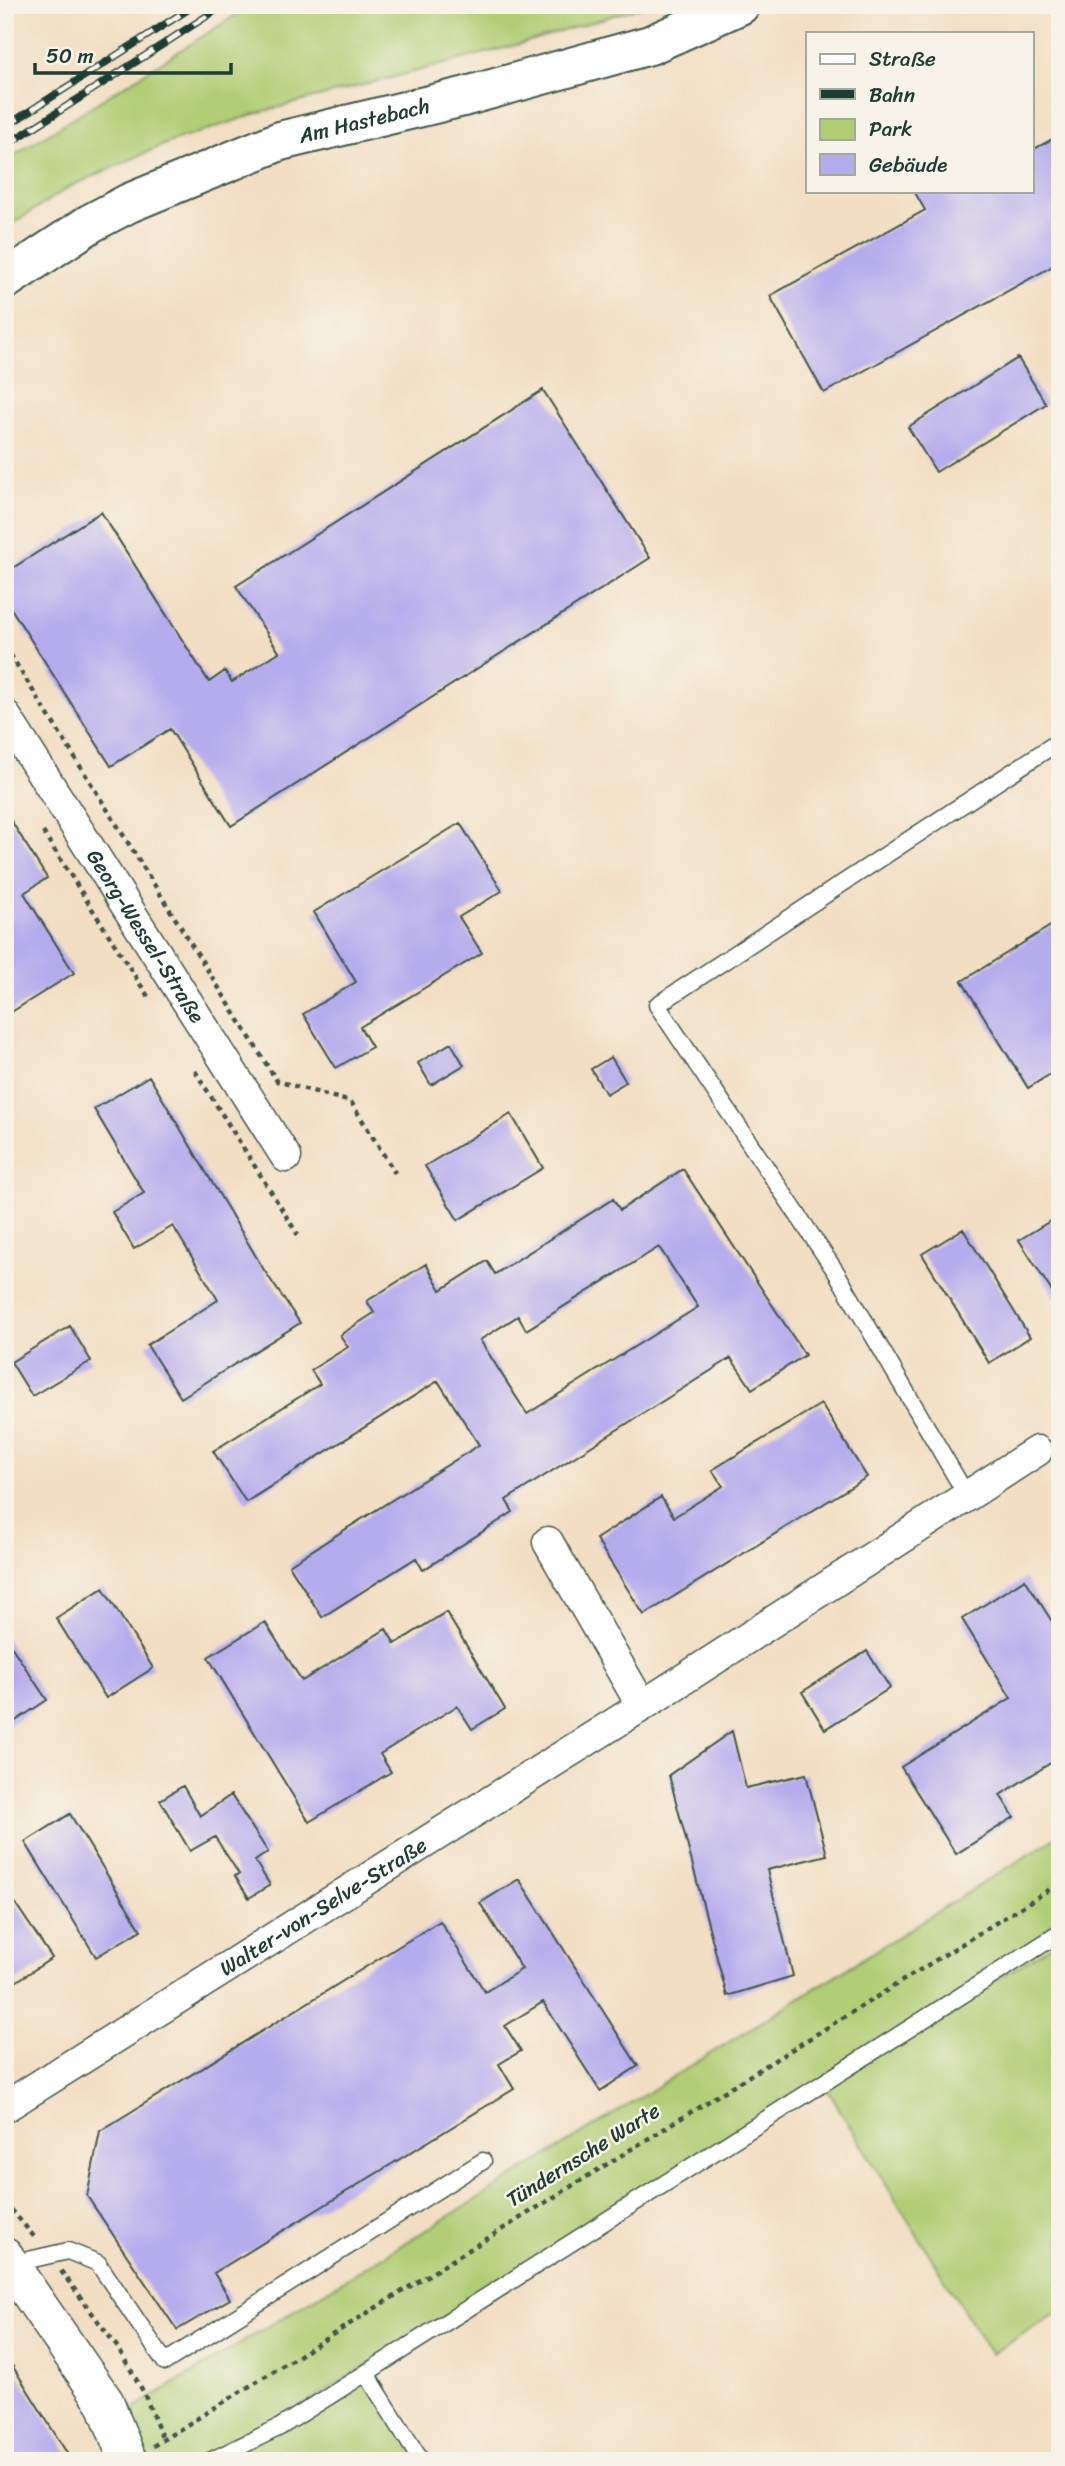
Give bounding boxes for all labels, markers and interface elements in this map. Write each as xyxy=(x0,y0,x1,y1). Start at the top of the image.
scale bar xyxy=(35,32,231,76)
legend xyxy=(806,32,1034,192)
text: 50 m xyxy=(46,37,94,75)
text: Straße xyxy=(869,40,936,78)
text: Bahn xyxy=(869,76,915,114)
street label: Am Hastebach xyxy=(294,87,434,155)
text: Park xyxy=(869,110,912,148)
text: Gebäude xyxy=(869,146,947,184)
street label: Georg-Wessel-Straße xyxy=(76,841,215,1031)
street label: Walter-von-Selve-Straße xyxy=(212,1827,435,1987)
street label: Tündernsche Warte xyxy=(498,2092,668,2218)

